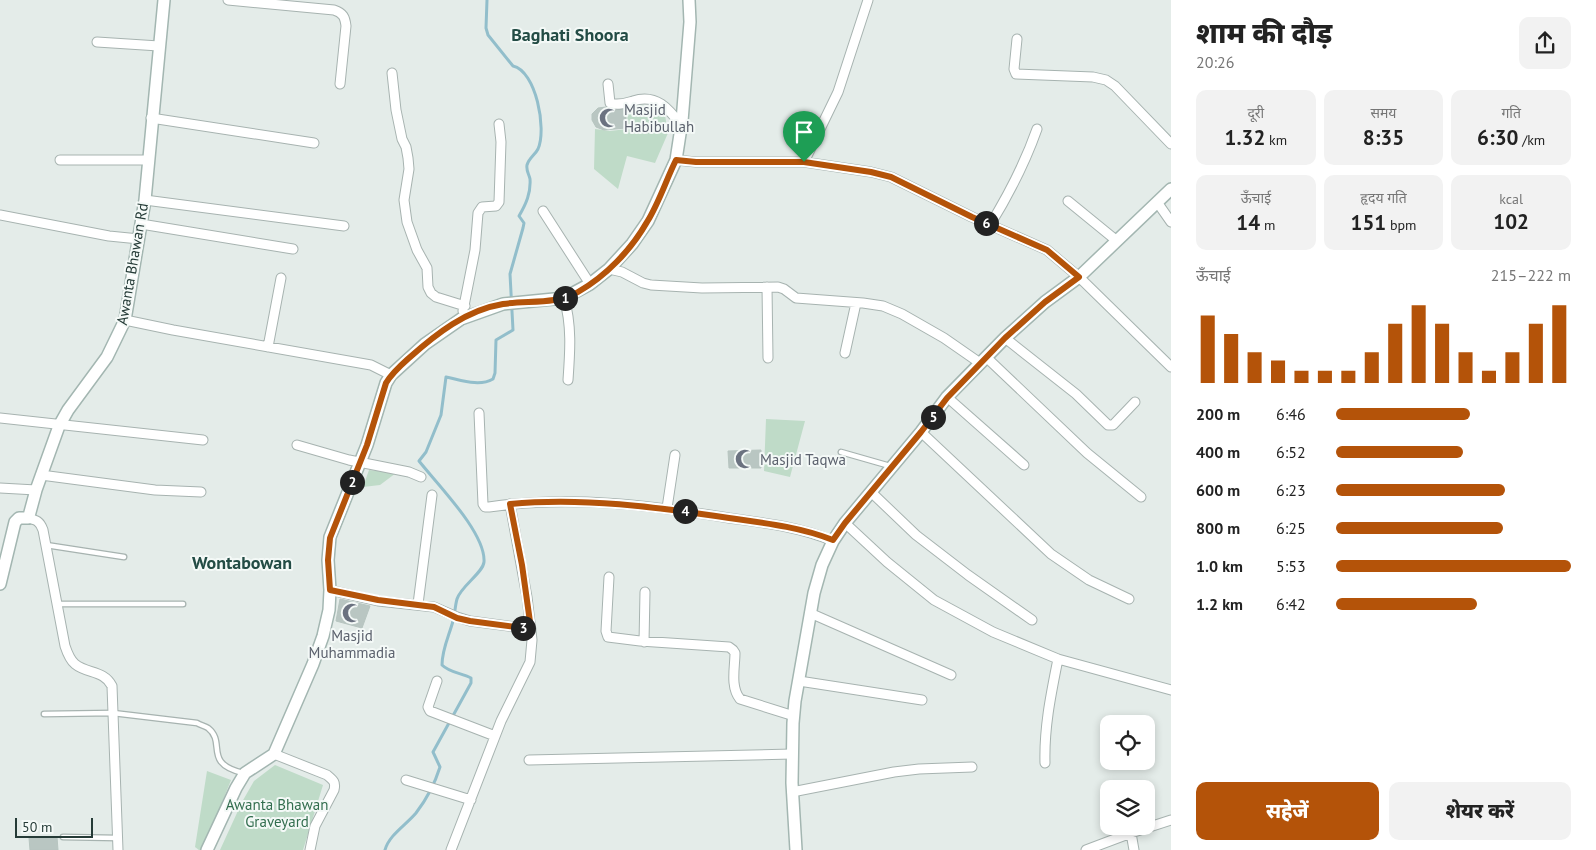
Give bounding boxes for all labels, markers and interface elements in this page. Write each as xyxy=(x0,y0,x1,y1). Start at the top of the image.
text: शाम की दौड़ xyxy=(1196,14,1332,51)
button: share xyxy=(1519,17,1571,69)
district label: Baghati Shoora xyxy=(511,23,629,46)
text: 20:26 xyxy=(1196,52,1234,72)
place label: Masjid Habibullah xyxy=(624,100,694,136)
text: दूरी xyxy=(1247,104,1264,122)
text: समय xyxy=(1371,104,1396,122)
text: गति xyxy=(1501,104,1521,122)
mosque icon: Masjid Habibullah xyxy=(598,107,620,129)
pin xyxy=(783,111,825,162)
icon: arrive xyxy=(790,118,818,146)
text: 1.32 xyxy=(1224,124,1265,151)
text: 8:35 xyxy=(1363,124,1404,151)
text: 6:30 xyxy=(1477,124,1518,151)
text: km xyxy=(1265,131,1287,149)
text: /km xyxy=(1518,131,1545,149)
text: ऊँचाई xyxy=(1241,189,1271,207)
text: हृदय गति xyxy=(1360,189,1407,207)
text: kcal xyxy=(1499,190,1523,208)
street label: Awanta Bhawan Rd xyxy=(112,201,152,327)
text: 102 xyxy=(1493,208,1529,235)
text: 14 xyxy=(1236,209,1260,236)
text: 151 xyxy=(1351,209,1386,236)
pin: 6 xyxy=(974,210,998,236)
text: 6 xyxy=(983,214,990,232)
text: m xyxy=(1260,216,1275,234)
text: bpm xyxy=(1386,216,1416,234)
text: ऊँचाई xyxy=(1196,265,1231,285)
text: 215–222 m xyxy=(1491,265,1571,285)
pin: 1 xyxy=(552,286,578,310)
text: 1 xyxy=(562,289,569,307)
pin: 5 xyxy=(920,404,946,430)
text: 200 m xyxy=(1196,404,1240,424)
text: 6:46 xyxy=(1276,404,1306,424)
text: 5 xyxy=(930,408,937,426)
text: 400 m xyxy=(1196,442,1240,462)
text: 6:52 xyxy=(1276,442,1306,462)
mosque icon: Masjid Taqwa xyxy=(734,448,756,470)
place label: Masjid Taqwa xyxy=(760,450,846,469)
pin: 2 xyxy=(340,470,364,494)
text: 2 xyxy=(349,473,356,491)
text: 600 m xyxy=(1196,480,1240,500)
text: 6:23 xyxy=(1276,480,1306,500)
pin: 4 xyxy=(672,498,698,524)
text: 4 xyxy=(682,502,689,520)
text: 800 m xyxy=(1196,518,1240,538)
text: 6:25 xyxy=(1276,518,1306,538)
district label: Wontabowan xyxy=(192,551,292,574)
text: 1.0 km xyxy=(1196,556,1243,576)
text: 5:53 xyxy=(1276,556,1306,576)
text: 1.2 km xyxy=(1196,594,1243,614)
text: 6:42 xyxy=(1276,594,1306,614)
mosque icon: Masjid Muhammadia xyxy=(341,602,363,624)
pin: 3 xyxy=(510,616,536,640)
text: 3 xyxy=(520,619,527,637)
place label: Masjid Muhammadia xyxy=(309,626,395,662)
map controls xyxy=(1100,715,1155,835)
button: locate xyxy=(1100,715,1155,770)
button: layers xyxy=(1100,780,1155,835)
button: सहेजें xyxy=(1196,782,1379,840)
button: शेयर करें xyxy=(1389,782,1571,840)
park label: Awanta Bhawan Graveyard xyxy=(226,795,328,831)
scale bar xyxy=(15,815,92,838)
text: 50 m xyxy=(22,818,52,836)

